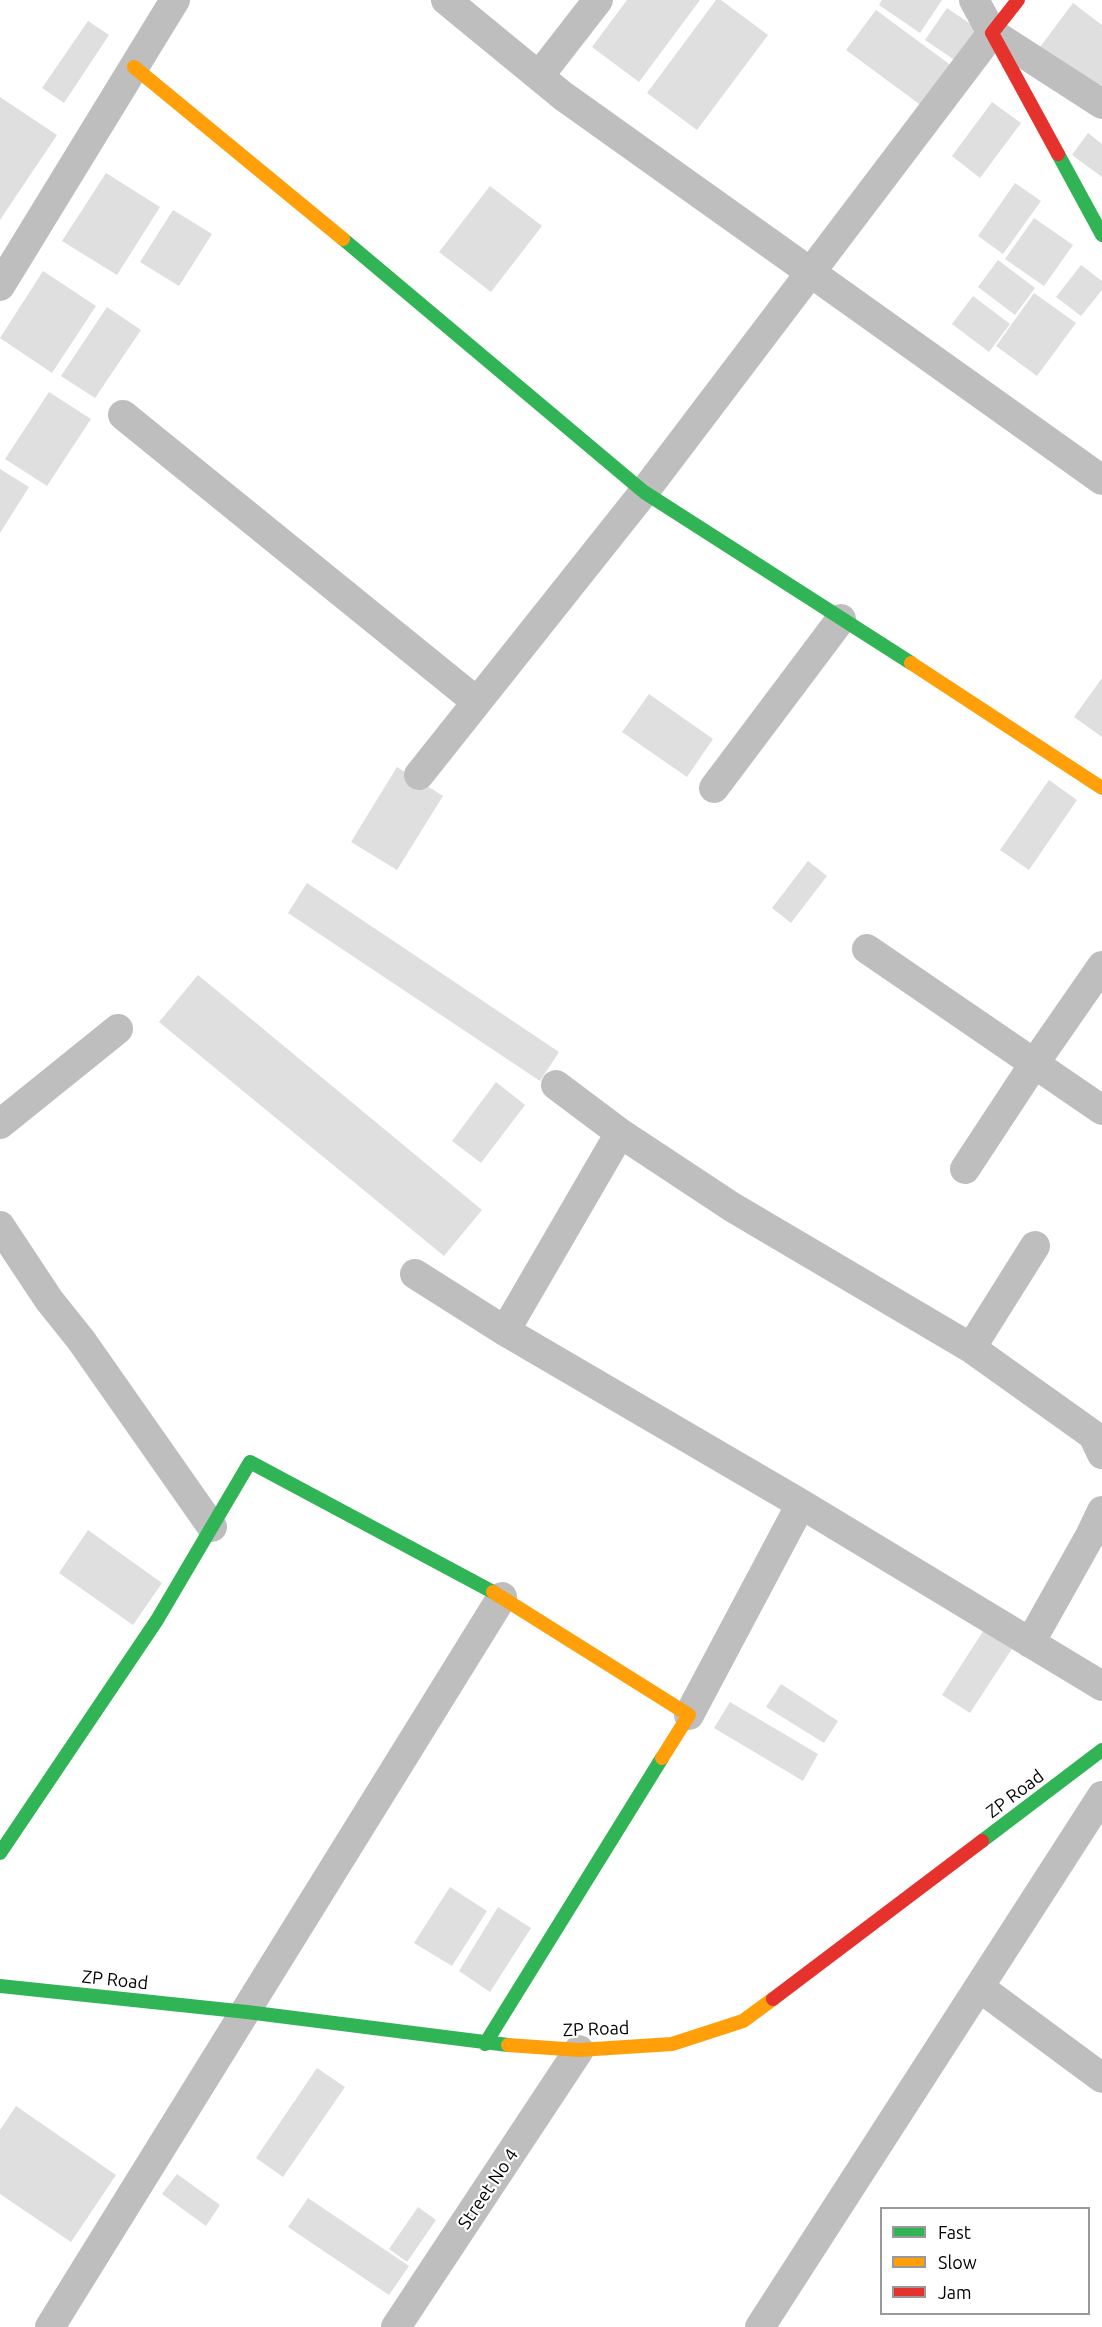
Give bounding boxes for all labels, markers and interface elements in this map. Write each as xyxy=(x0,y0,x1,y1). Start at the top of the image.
street label: ZP Road xyxy=(982,1765,1048,1823)
street label: ZP Road xyxy=(81,1966,149,1994)
street label: ZP Road xyxy=(562,2017,630,2041)
street label: Street No 4 xyxy=(453,2145,523,2233)
legend xyxy=(880,2207,1090,2315)
text: Fast xyxy=(938,2222,971,2242)
text: Slow xyxy=(938,2252,977,2272)
text: Jam xyxy=(938,2282,972,2302)

